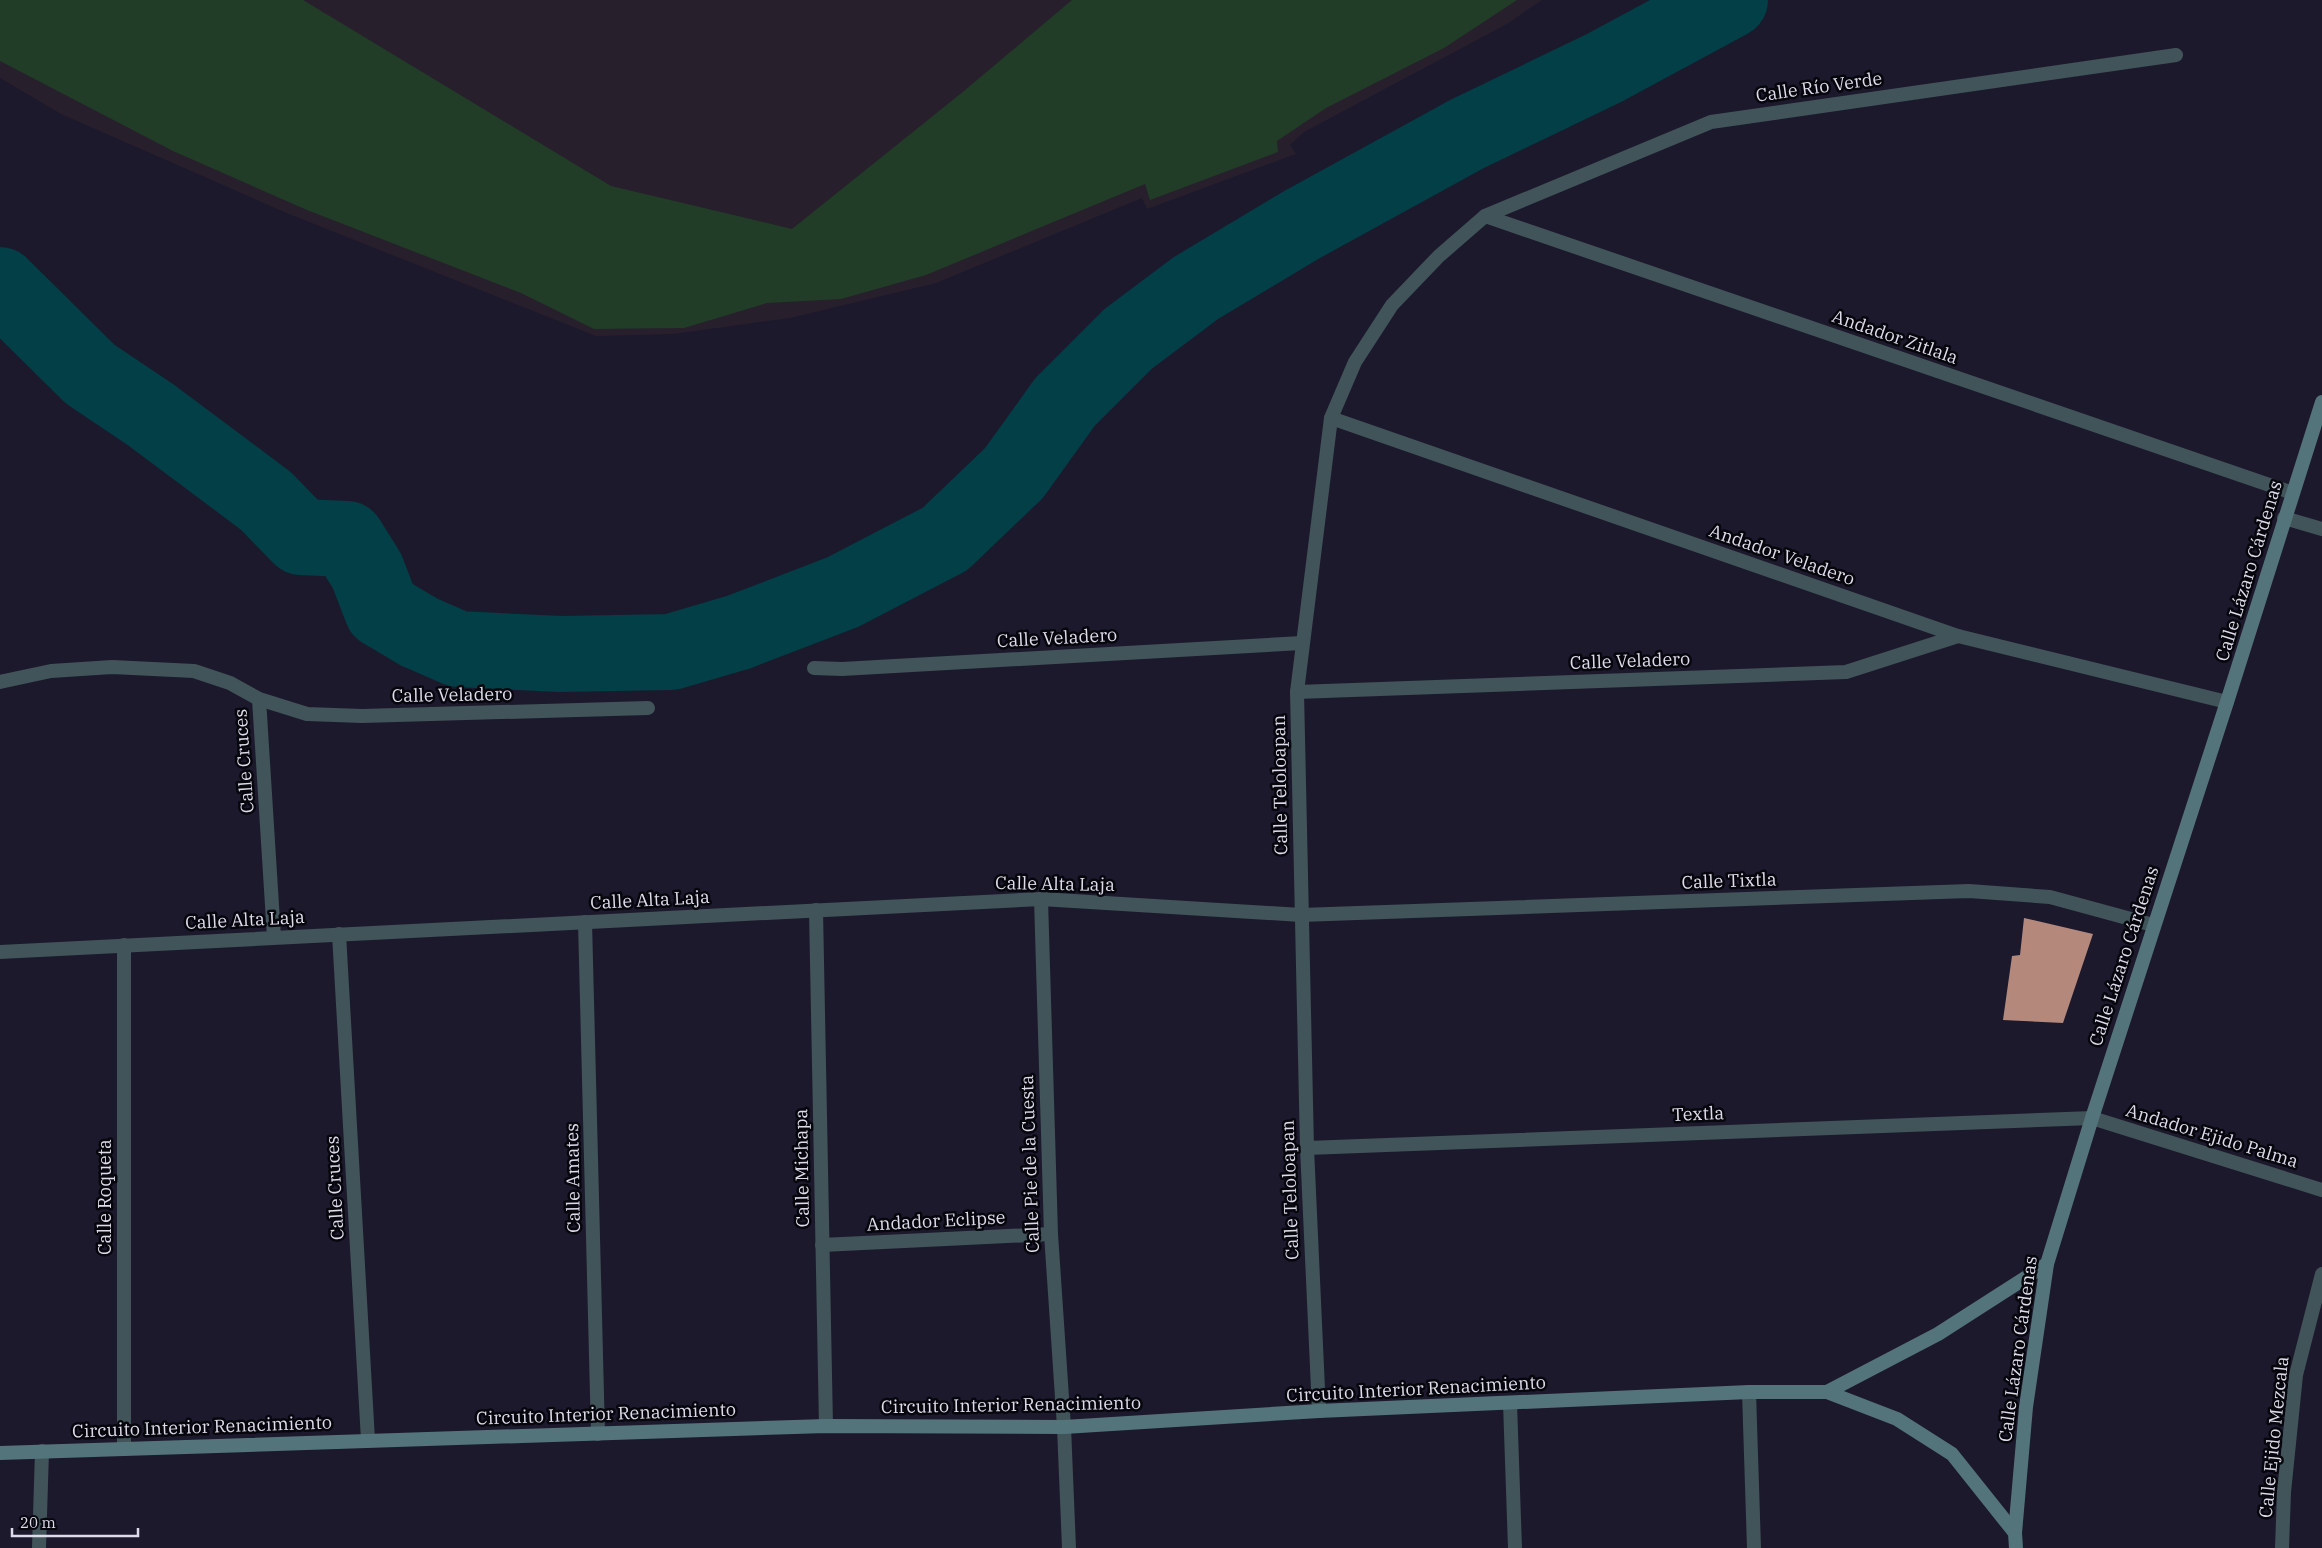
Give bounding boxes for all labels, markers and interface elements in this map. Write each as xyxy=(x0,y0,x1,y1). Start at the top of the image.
street label: Calle Río Verde xyxy=(1754,66,1884,107)
street label: Andador Zitlala xyxy=(1829,304,1961,369)
street label: Calle Lázaro Cárdenas xyxy=(2210,478,2287,664)
street label: Andador Veladero xyxy=(1706,519,1858,590)
street label: Calle Veladero xyxy=(996,623,1118,652)
street label: Calle Veladero xyxy=(1569,647,1691,674)
street label: Calle Veladero xyxy=(392,682,512,707)
street label: Calle Cruces xyxy=(228,708,259,814)
street label: Calle Teloloapan xyxy=(1267,715,1292,855)
street label: Calle Lázaro Cárdenas xyxy=(2084,863,2163,1049)
street label: Calle Tixtla xyxy=(1681,867,1777,894)
street label: Calle Alta Laja xyxy=(995,871,1115,896)
street label: Calle Alta Laja xyxy=(590,885,711,914)
street label: Calle Alta Laja xyxy=(185,905,306,934)
street label: Calle Pie de la Cuesta xyxy=(1015,1074,1044,1253)
street label: Andador Ejido Palma xyxy=(2123,1098,2301,1173)
street label: Textla xyxy=(1672,1101,1725,1126)
street label: Calle Michapa xyxy=(789,1108,814,1228)
street label: Calle Teloloapan xyxy=(1276,1120,1303,1260)
street label: Calle Amates xyxy=(560,1123,585,1233)
street label: Calle Cruces xyxy=(320,1135,349,1241)
street label: Calle Roqueta xyxy=(93,1139,116,1255)
street label: Andador Eclipse xyxy=(866,1205,1006,1236)
street label: Calle Lázaro Cárdenas xyxy=(1993,1254,2042,1444)
street label: Calle Ejido Mezcala xyxy=(2254,1355,2293,1519)
street label: Circuito Interior Renacimiento xyxy=(1286,1370,1546,1407)
street label: Circuito Interior Renacimiento xyxy=(881,1391,1141,1418)
street label: Circuito Interior Renacimiento xyxy=(476,1397,736,1430)
street label: Circuito Interior Renacimiento xyxy=(72,1410,332,1443)
scale bar xyxy=(12,1506,139,1538)
text: 20 m xyxy=(20,1513,56,1532)

